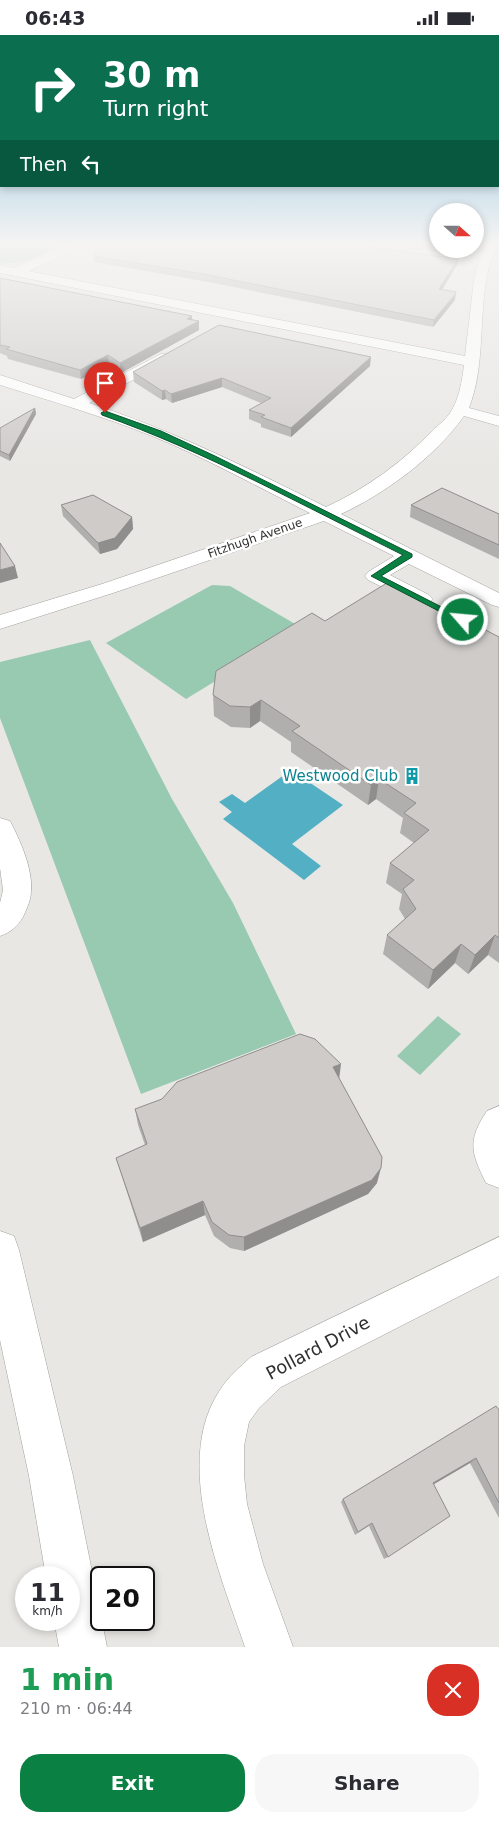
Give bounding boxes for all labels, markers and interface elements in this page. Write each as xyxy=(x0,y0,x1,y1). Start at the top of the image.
text: 06:43 xyxy=(25,7,85,29)
icon: right xyxy=(20,55,85,120)
text: 30 m xyxy=(103,55,200,95)
text: Turn right xyxy=(103,96,208,121)
icon: left xyxy=(77,150,105,178)
text: Then xyxy=(20,153,67,175)
north arrow xyxy=(429,203,484,257)
map controls xyxy=(429,203,484,258)
pin xyxy=(84,362,126,413)
icon: arrive xyxy=(91,369,119,397)
street label: Fitzhugh Avenue xyxy=(206,515,304,561)
position arrow xyxy=(436,593,488,645)
building icon: Westwood Club xyxy=(402,766,422,786)
place label: Westwood Club xyxy=(283,767,398,785)
street label: Pollard Drive xyxy=(262,1311,373,1384)
speed limit sign: 20 xyxy=(90,1566,155,1631)
text: 11 xyxy=(30,1578,65,1607)
text: km/h xyxy=(32,1604,63,1618)
text: 1 min xyxy=(20,1662,114,1697)
button: close xyxy=(427,1664,479,1716)
text: 210 m · 06:44 xyxy=(20,1699,133,1718)
button: Exit xyxy=(20,1754,245,1812)
button: Share xyxy=(255,1754,479,1812)

